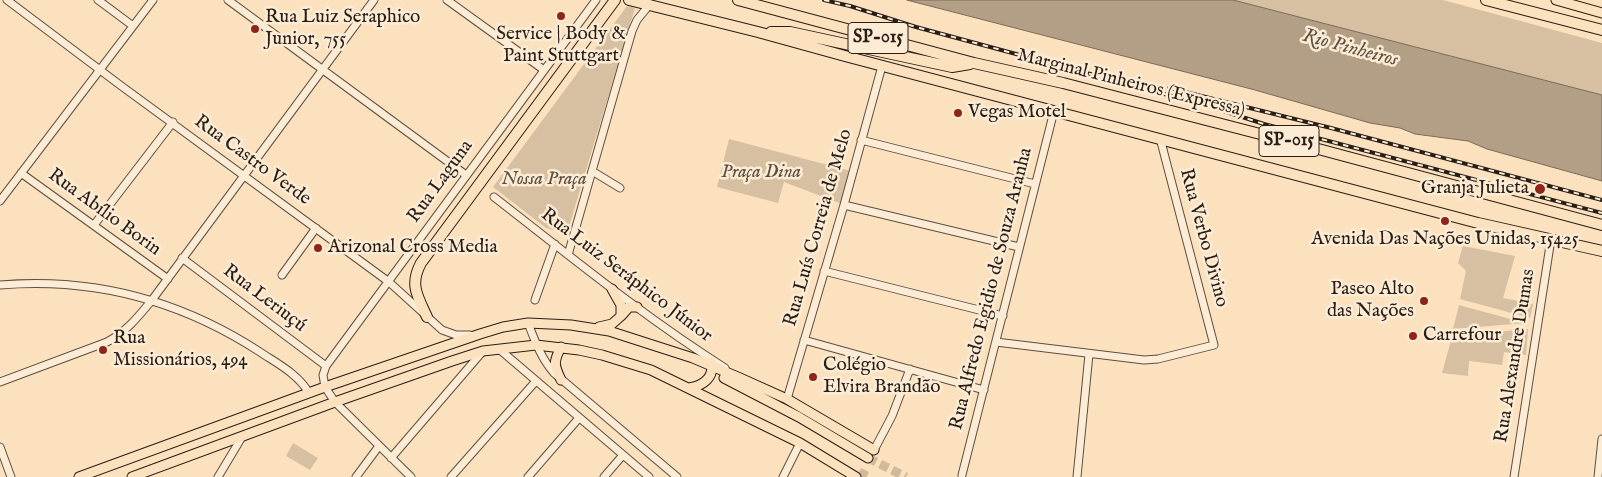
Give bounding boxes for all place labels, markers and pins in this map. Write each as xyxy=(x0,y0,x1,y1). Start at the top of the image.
place label: Rua Luiz Seraphico Junior, 755 xyxy=(265,7,420,51)
marker: Service | Body & Paint Stuttgart xyxy=(555,10,567,22)
marker: Rua Luiz Seraphico Junior, 755 xyxy=(249,23,261,35)
place label: Service | Body & Paint Stuttgart xyxy=(496,24,626,68)
place label: Vegas Motel xyxy=(968,102,1066,124)
marker: Vegas Motel xyxy=(952,107,964,119)
place label: Granja Julieta xyxy=(1421,178,1529,200)
marker: Granja Julieta xyxy=(1533,182,1547,196)
marker: Avenida Das Nações Unidas, 15425 xyxy=(1439,215,1451,227)
place label: Avenida Das Nações Unidas, 15425 xyxy=(1311,229,1579,251)
place label: Arizonal Cross Media xyxy=(328,237,498,259)
marker: Arizonal Cross Media xyxy=(312,242,324,254)
place label: Paseo Alto das Nações xyxy=(1327,279,1414,323)
marker: Paseo Alto das Nações xyxy=(1418,295,1430,307)
place label: Carrefour xyxy=(1423,325,1501,347)
place label: Rua Missionários, 494 xyxy=(113,328,248,372)
marker: Carrefour xyxy=(1407,330,1419,342)
marker: Rua Missionários, 494 xyxy=(97,344,109,356)
place label: Colégio Elvira Brandão xyxy=(823,355,940,399)
marker: Colégio Elvira Brandão xyxy=(807,371,819,383)

